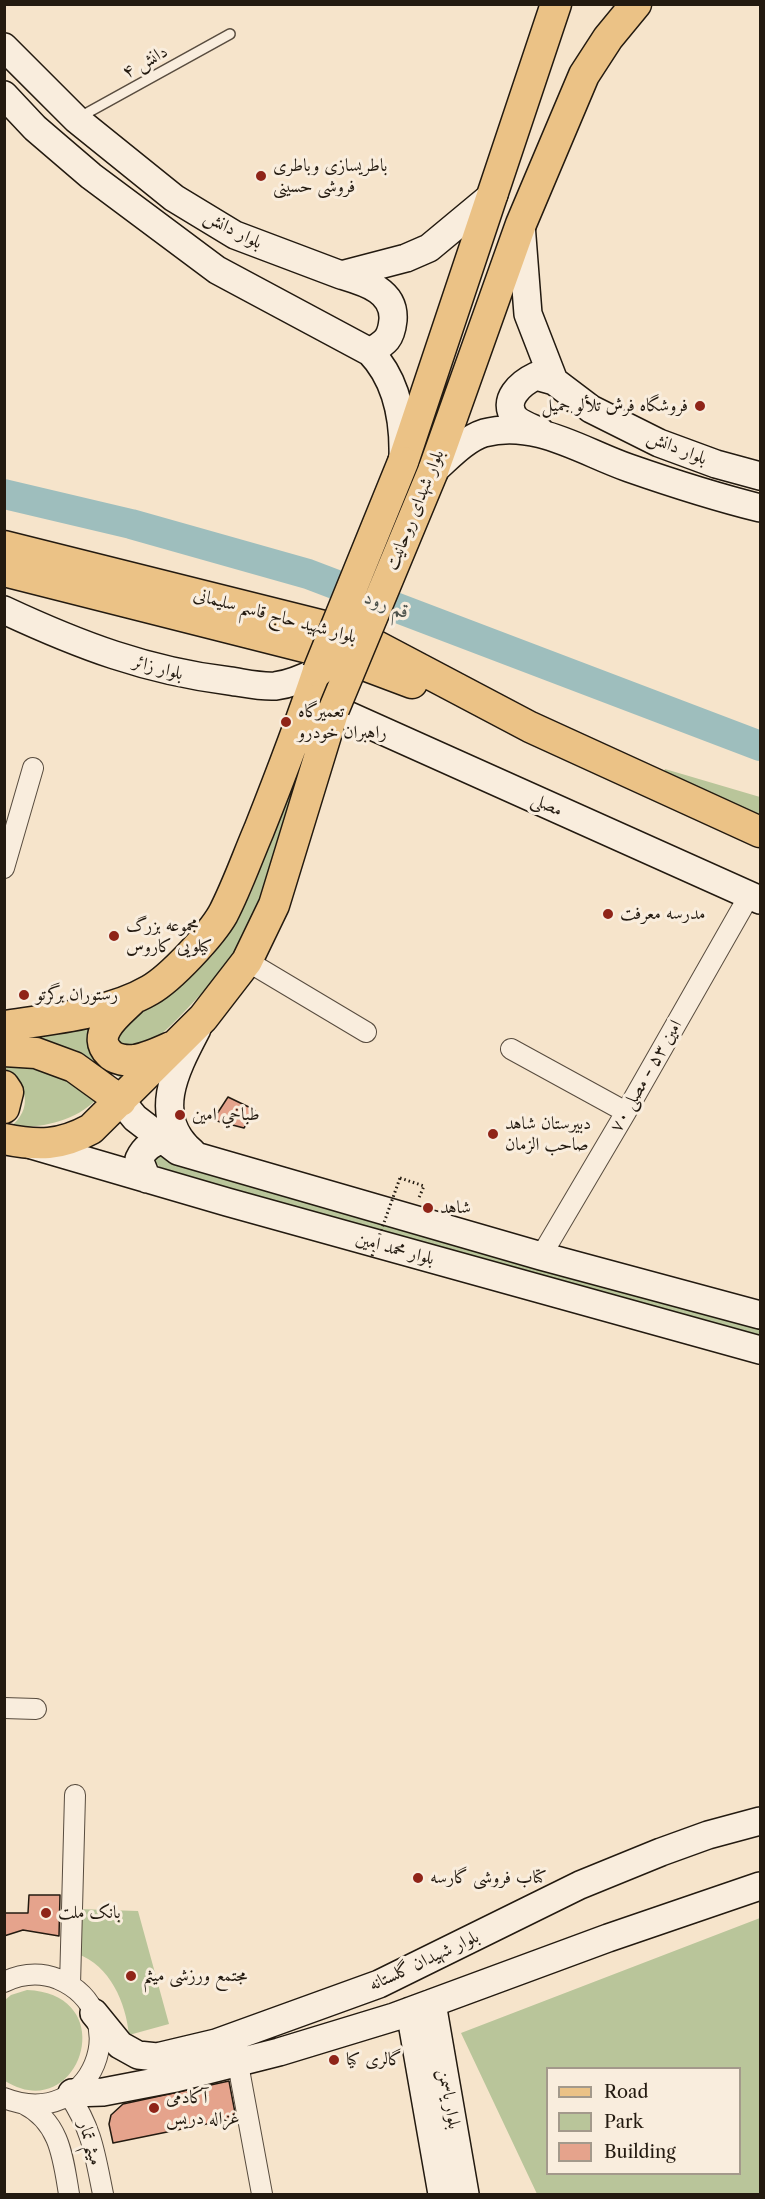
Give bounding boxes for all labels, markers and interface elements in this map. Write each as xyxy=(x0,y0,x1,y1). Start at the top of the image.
street label: دانش ۴ xyxy=(119,41,171,83)
place label: باطریسازی وباطری فروشی حسینی xyxy=(273,155,387,198)
marker: باطریسازی وباطری فروشی حسینی xyxy=(254,169,268,183)
street label: بلوار دانش xyxy=(200,206,266,254)
place label: فروشگاه فرش تلألو جمیل xyxy=(541,395,688,417)
marker: فروشگاه فرش تلألو جمیل xyxy=(693,399,707,413)
street label: بلوار دانش xyxy=(644,426,710,470)
street label: بلوار شهدای روحانیت xyxy=(381,447,449,573)
street label: بلوار شهید حاج قاسم سلیمانی xyxy=(191,584,359,648)
water label: قم رود xyxy=(361,585,413,625)
street label: بلوار زائر xyxy=(130,651,186,685)
place label: تعمیرگاه راهبران خودرو xyxy=(298,701,387,744)
marker: تعمیرگاه راهبران خودرو xyxy=(279,715,293,729)
street label: مصلی xyxy=(528,789,566,821)
place label: مدرسه معرفت xyxy=(620,903,705,925)
marker: مدرسه معرفت xyxy=(601,907,615,921)
place label: مجموعه بزرگ کیلویی کاروس xyxy=(126,915,212,958)
marker: مجموعه بزرگ کیلویی کاروس xyxy=(107,929,121,943)
place label: رستوران برگرتو xyxy=(36,984,118,1006)
marker: رستوران برگرتو xyxy=(17,988,31,1002)
street label: امین ۵۳ - مصلی ۷۰ xyxy=(605,1016,687,1136)
place label: طباخي امين xyxy=(192,1104,260,1126)
marker: طباخي امين xyxy=(173,1108,187,1122)
place label: دبیرستان شاهد صاحب الزمان xyxy=(505,1113,591,1156)
marker: دبیرستان شاهد صاحب الزمان xyxy=(486,1127,500,1141)
place label: شاهد xyxy=(440,1197,471,1219)
marker: شاهد xyxy=(421,1201,435,1215)
street label: بلوار محمد امین xyxy=(353,1228,437,1270)
place label: کتاب فروشی گارسه xyxy=(430,1867,547,1889)
marker: کتاب فروشی گارسه xyxy=(411,1871,425,1885)
place label: بانک ملت xyxy=(58,1902,121,1924)
marker: بانک ملت xyxy=(39,1906,53,1920)
street label: بلوار شهیدان گلستانه xyxy=(366,1926,482,1996)
place label: مجتمع ورزشی میثم xyxy=(143,1965,247,1987)
marker: مجتمع ورزشی میثم xyxy=(124,1969,138,1983)
place label: گالری کیا xyxy=(346,2049,402,2071)
marker: گالری کیا xyxy=(327,2053,341,2067)
street label: بلوار یاسمن xyxy=(433,2067,465,2131)
legend xyxy=(546,2067,741,2175)
text: Road xyxy=(604,2081,649,2103)
place label: آکادمی غزاله دریس xyxy=(166,2087,240,2130)
marker: آکادمی غزاله دریس xyxy=(147,2101,161,2115)
text: Park xyxy=(604,2111,643,2133)
street label: میثم تمار xyxy=(73,2118,107,2168)
text: Building xyxy=(604,2141,676,2163)

